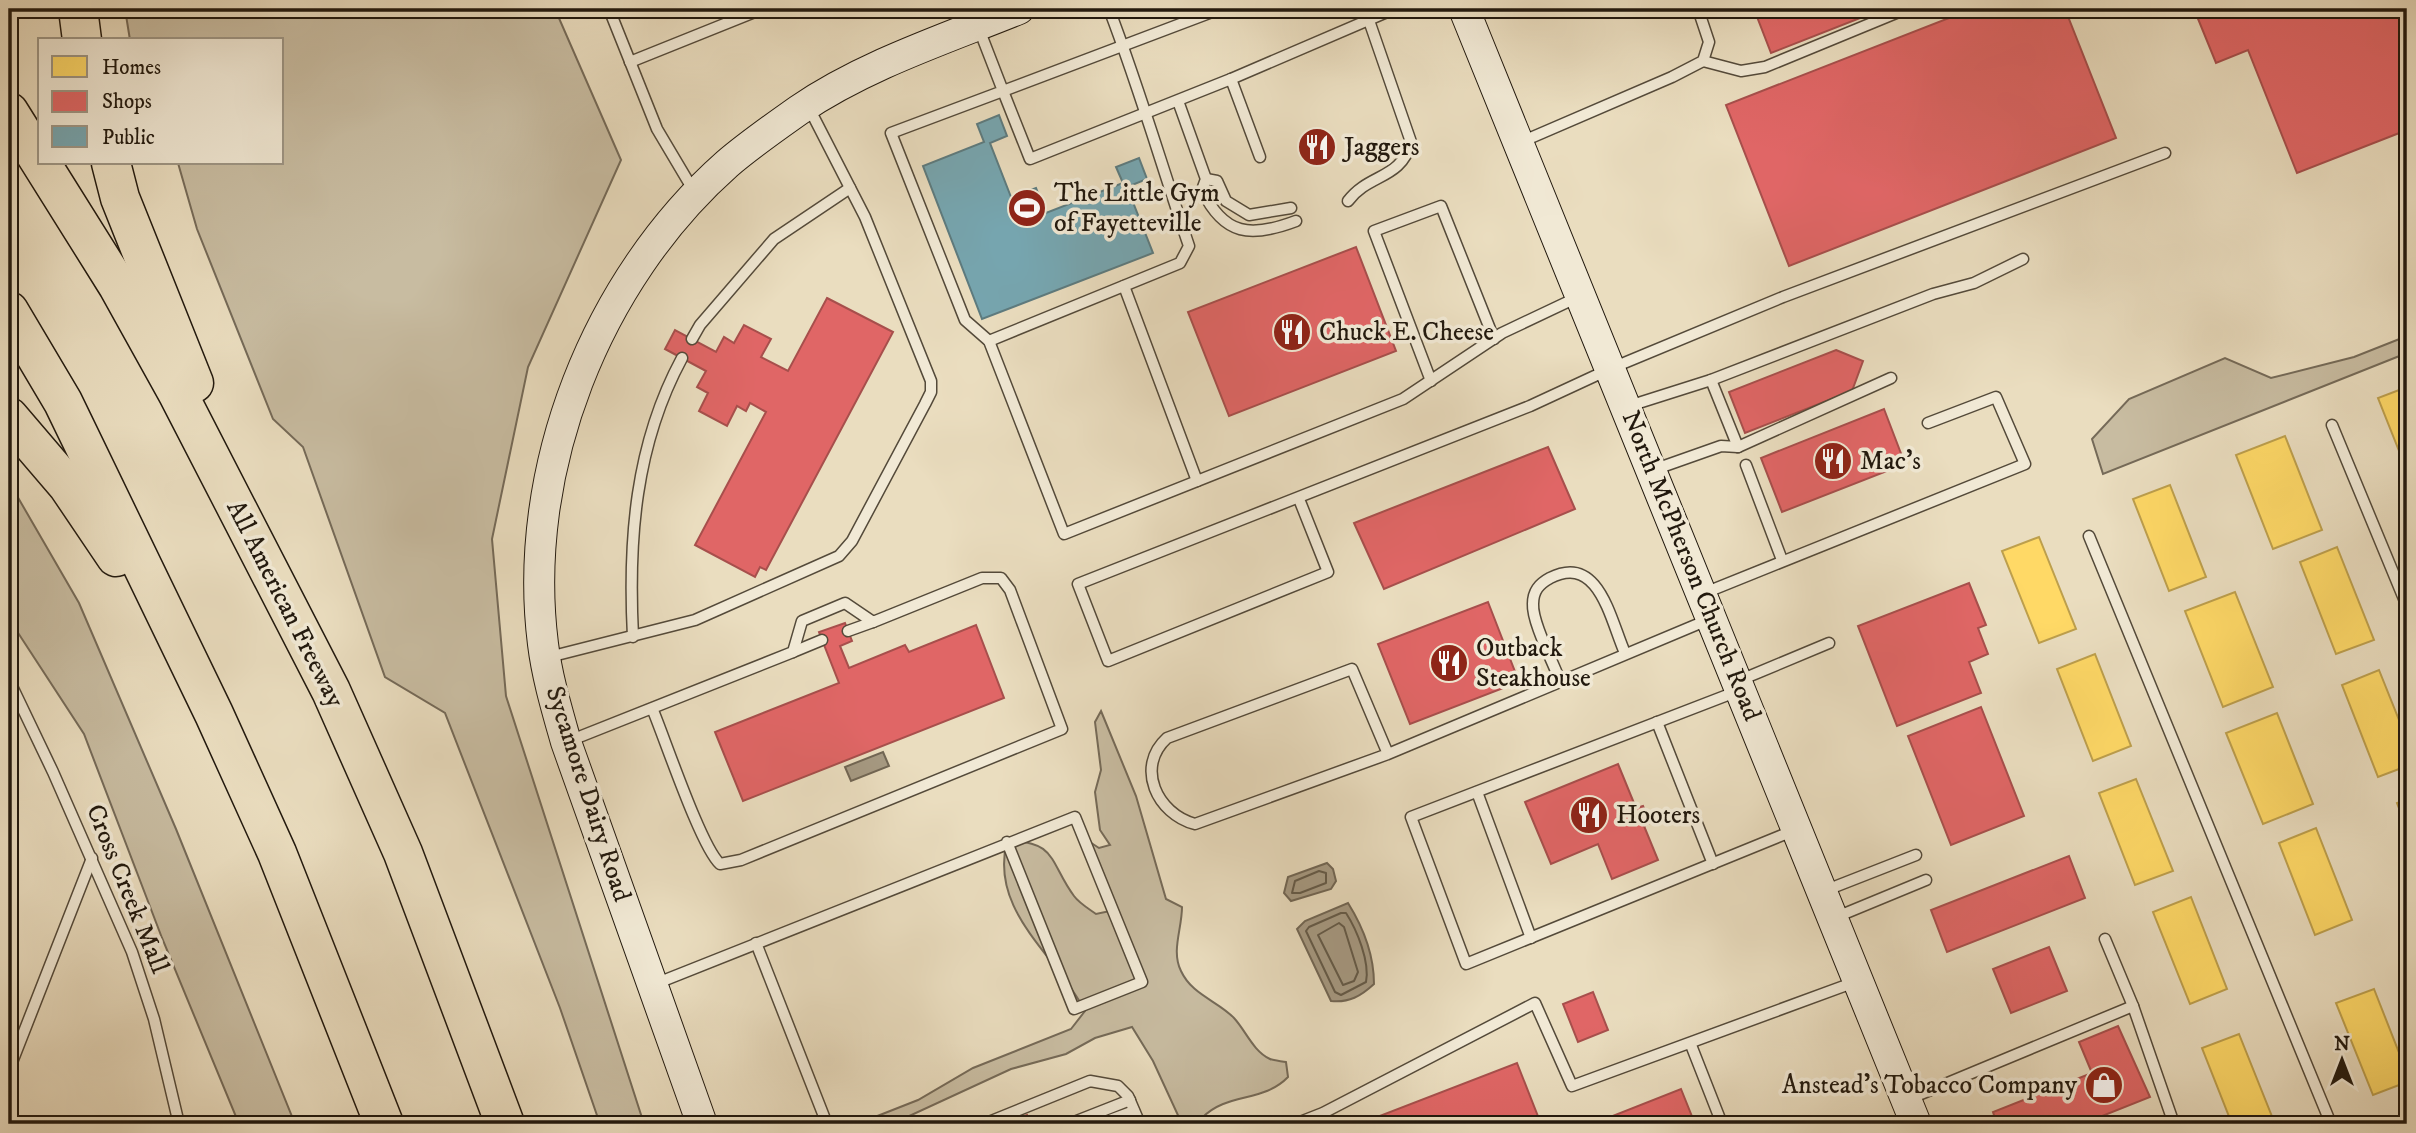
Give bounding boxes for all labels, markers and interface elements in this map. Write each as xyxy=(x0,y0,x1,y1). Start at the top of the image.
legend xyxy=(38,38,284,164)
text: Homes xyxy=(102,55,161,81)
text: Shops xyxy=(102,89,152,115)
text: Public xyxy=(102,125,155,151)
restaurant icon: Jaggers xyxy=(1296,126,1338,168)
place label: Jaggers xyxy=(1342,131,1419,164)
place label: The Little Gym of Fayetteville xyxy=(1054,177,1220,240)
sports icon: The Little Gym of Fayetteville xyxy=(1006,187,1048,229)
restaurant icon: Chuck E. Cheese xyxy=(1271,311,1313,353)
place label: Chuck E. Cheese xyxy=(1319,316,1494,349)
street label: North McPherson Church Road xyxy=(1614,406,1768,726)
restaurant icon: Mac's xyxy=(1812,440,1854,482)
place label: Mac's xyxy=(1860,445,1921,478)
street label: All American Freeway xyxy=(219,495,352,714)
place label: Outback Steakhouse xyxy=(1476,632,1591,695)
restaurant icon: Outback Steakhouse xyxy=(1428,642,1470,684)
street label: Sycamore Dairy Road xyxy=(538,682,638,906)
restaurant icon: Hooters xyxy=(1568,794,1610,836)
place label: Hooters xyxy=(1616,799,1700,832)
street label: Cross Creek Mall xyxy=(78,800,176,979)
north arrow xyxy=(2308,1024,2378,1094)
text: N xyxy=(2334,1033,2350,1056)
shop icon: Anstead's Tobacco Company xyxy=(2083,1064,2125,1106)
place label: Anstead's Tobacco Company xyxy=(1782,1069,2078,1102)

